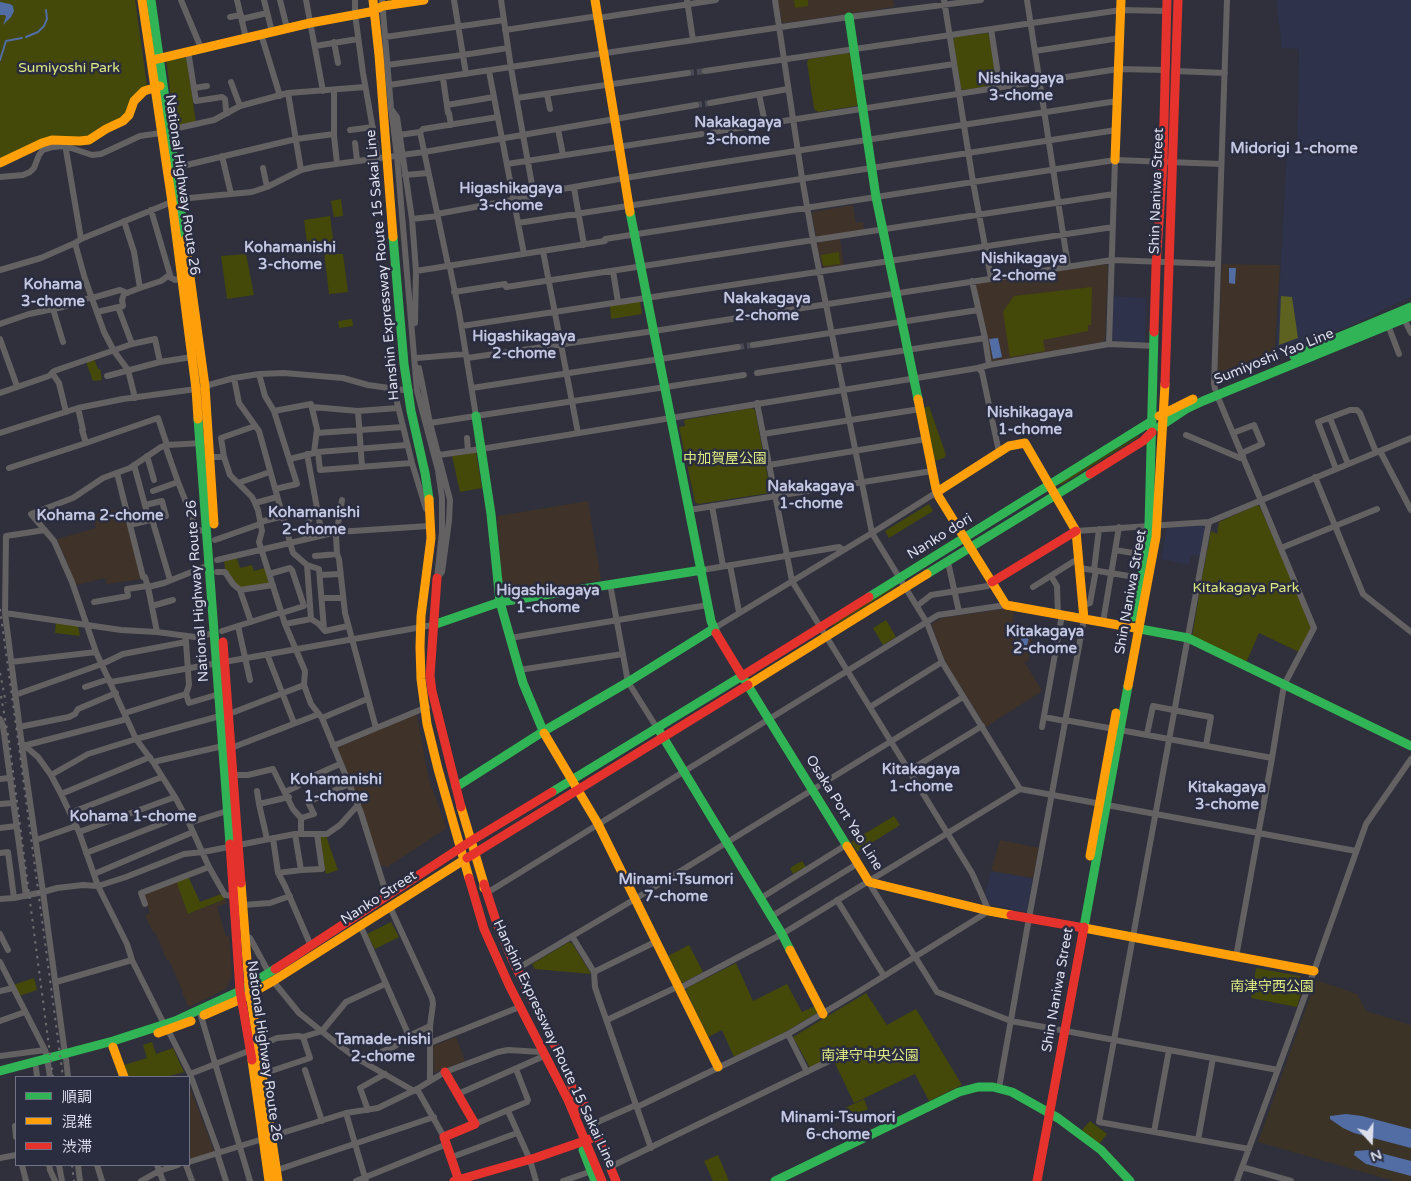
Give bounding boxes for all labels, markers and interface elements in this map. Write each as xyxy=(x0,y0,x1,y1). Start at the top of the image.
park label: Sumiyoshi Park xyxy=(18,60,120,76)
district label: Nishikagaya 3-chome xyxy=(978,70,1064,105)
street label: National Highway Route 26 xyxy=(161,94,203,276)
district label: Nakakagaya 3-chome xyxy=(694,114,782,149)
street label: Shin Naniwa Street xyxy=(1146,128,1168,254)
street label: Hanshin Expressway Route 15 Sakai Line xyxy=(363,129,403,401)
district label: Midorigi 1-chome xyxy=(1230,140,1358,158)
district label: Higashikagaya 3-chome xyxy=(459,180,563,215)
district label: Kohamanishi 3-chome xyxy=(244,239,336,274)
district label: Nishikagaya 2-chome xyxy=(981,250,1067,285)
district label: Kohama 3-chome xyxy=(21,276,85,311)
district label: Nakakagaya 2-chome xyxy=(723,290,811,325)
street label: Sumiyoshi Yao Line xyxy=(1212,325,1336,389)
district label: Higashikagaya 2-chome xyxy=(472,328,576,363)
district label: Nishikagaya 1-chome xyxy=(987,404,1073,439)
park label: 中加賀屋公園 xyxy=(683,451,767,467)
district label: Nakakagaya 1-chome xyxy=(767,478,855,513)
street label: National Highway Route 26 xyxy=(183,500,213,682)
district label: Kohamanishi 2-chome xyxy=(268,504,360,539)
district label: Kohama 2-chome xyxy=(37,507,163,525)
street label: Nanko dori xyxy=(904,510,976,564)
street label: Shin Naniwa Street xyxy=(1112,528,1150,656)
park label: Kitakagaya Park xyxy=(1193,580,1299,596)
district label: Higashikagaya 1-chome xyxy=(496,582,600,617)
district label: Kitakagaya 2-chome xyxy=(1006,623,1084,658)
street label: Osaka Port Yao Line xyxy=(802,752,886,874)
district label: Kitakagaya 1-chome xyxy=(882,761,960,796)
district label: Kohamanishi 1-chome xyxy=(290,771,382,806)
district label: Kitakagaya 3-chome xyxy=(1188,779,1266,814)
district label: Kohama 1-chome xyxy=(70,808,196,826)
street label: Nanko Street xyxy=(338,867,420,929)
district label: Minami-Tsumori 7-chome xyxy=(618,871,734,906)
street label: Hanshin Expressway Route 15 Sakai Line xyxy=(489,917,619,1171)
street label: Shin Naniwa Street xyxy=(1039,926,1077,1054)
street label: National Highway Route 26 xyxy=(243,960,285,1142)
park label: 南津守西公園 xyxy=(1230,979,1314,995)
district label: Tamade-nishi 2-chome xyxy=(335,1031,431,1066)
park label: 南津守中央公園 xyxy=(821,1048,919,1064)
legend xyxy=(15,1076,190,1166)
text: 順調 xyxy=(62,1088,92,1106)
district label: Minami-Tsumori 6-chome xyxy=(780,1109,896,1144)
text: 混雑 xyxy=(62,1113,92,1131)
north arrow xyxy=(1346,1116,1396,1166)
text: 渋滞 xyxy=(62,1138,92,1156)
text: N xyxy=(1368,1146,1384,1165)

